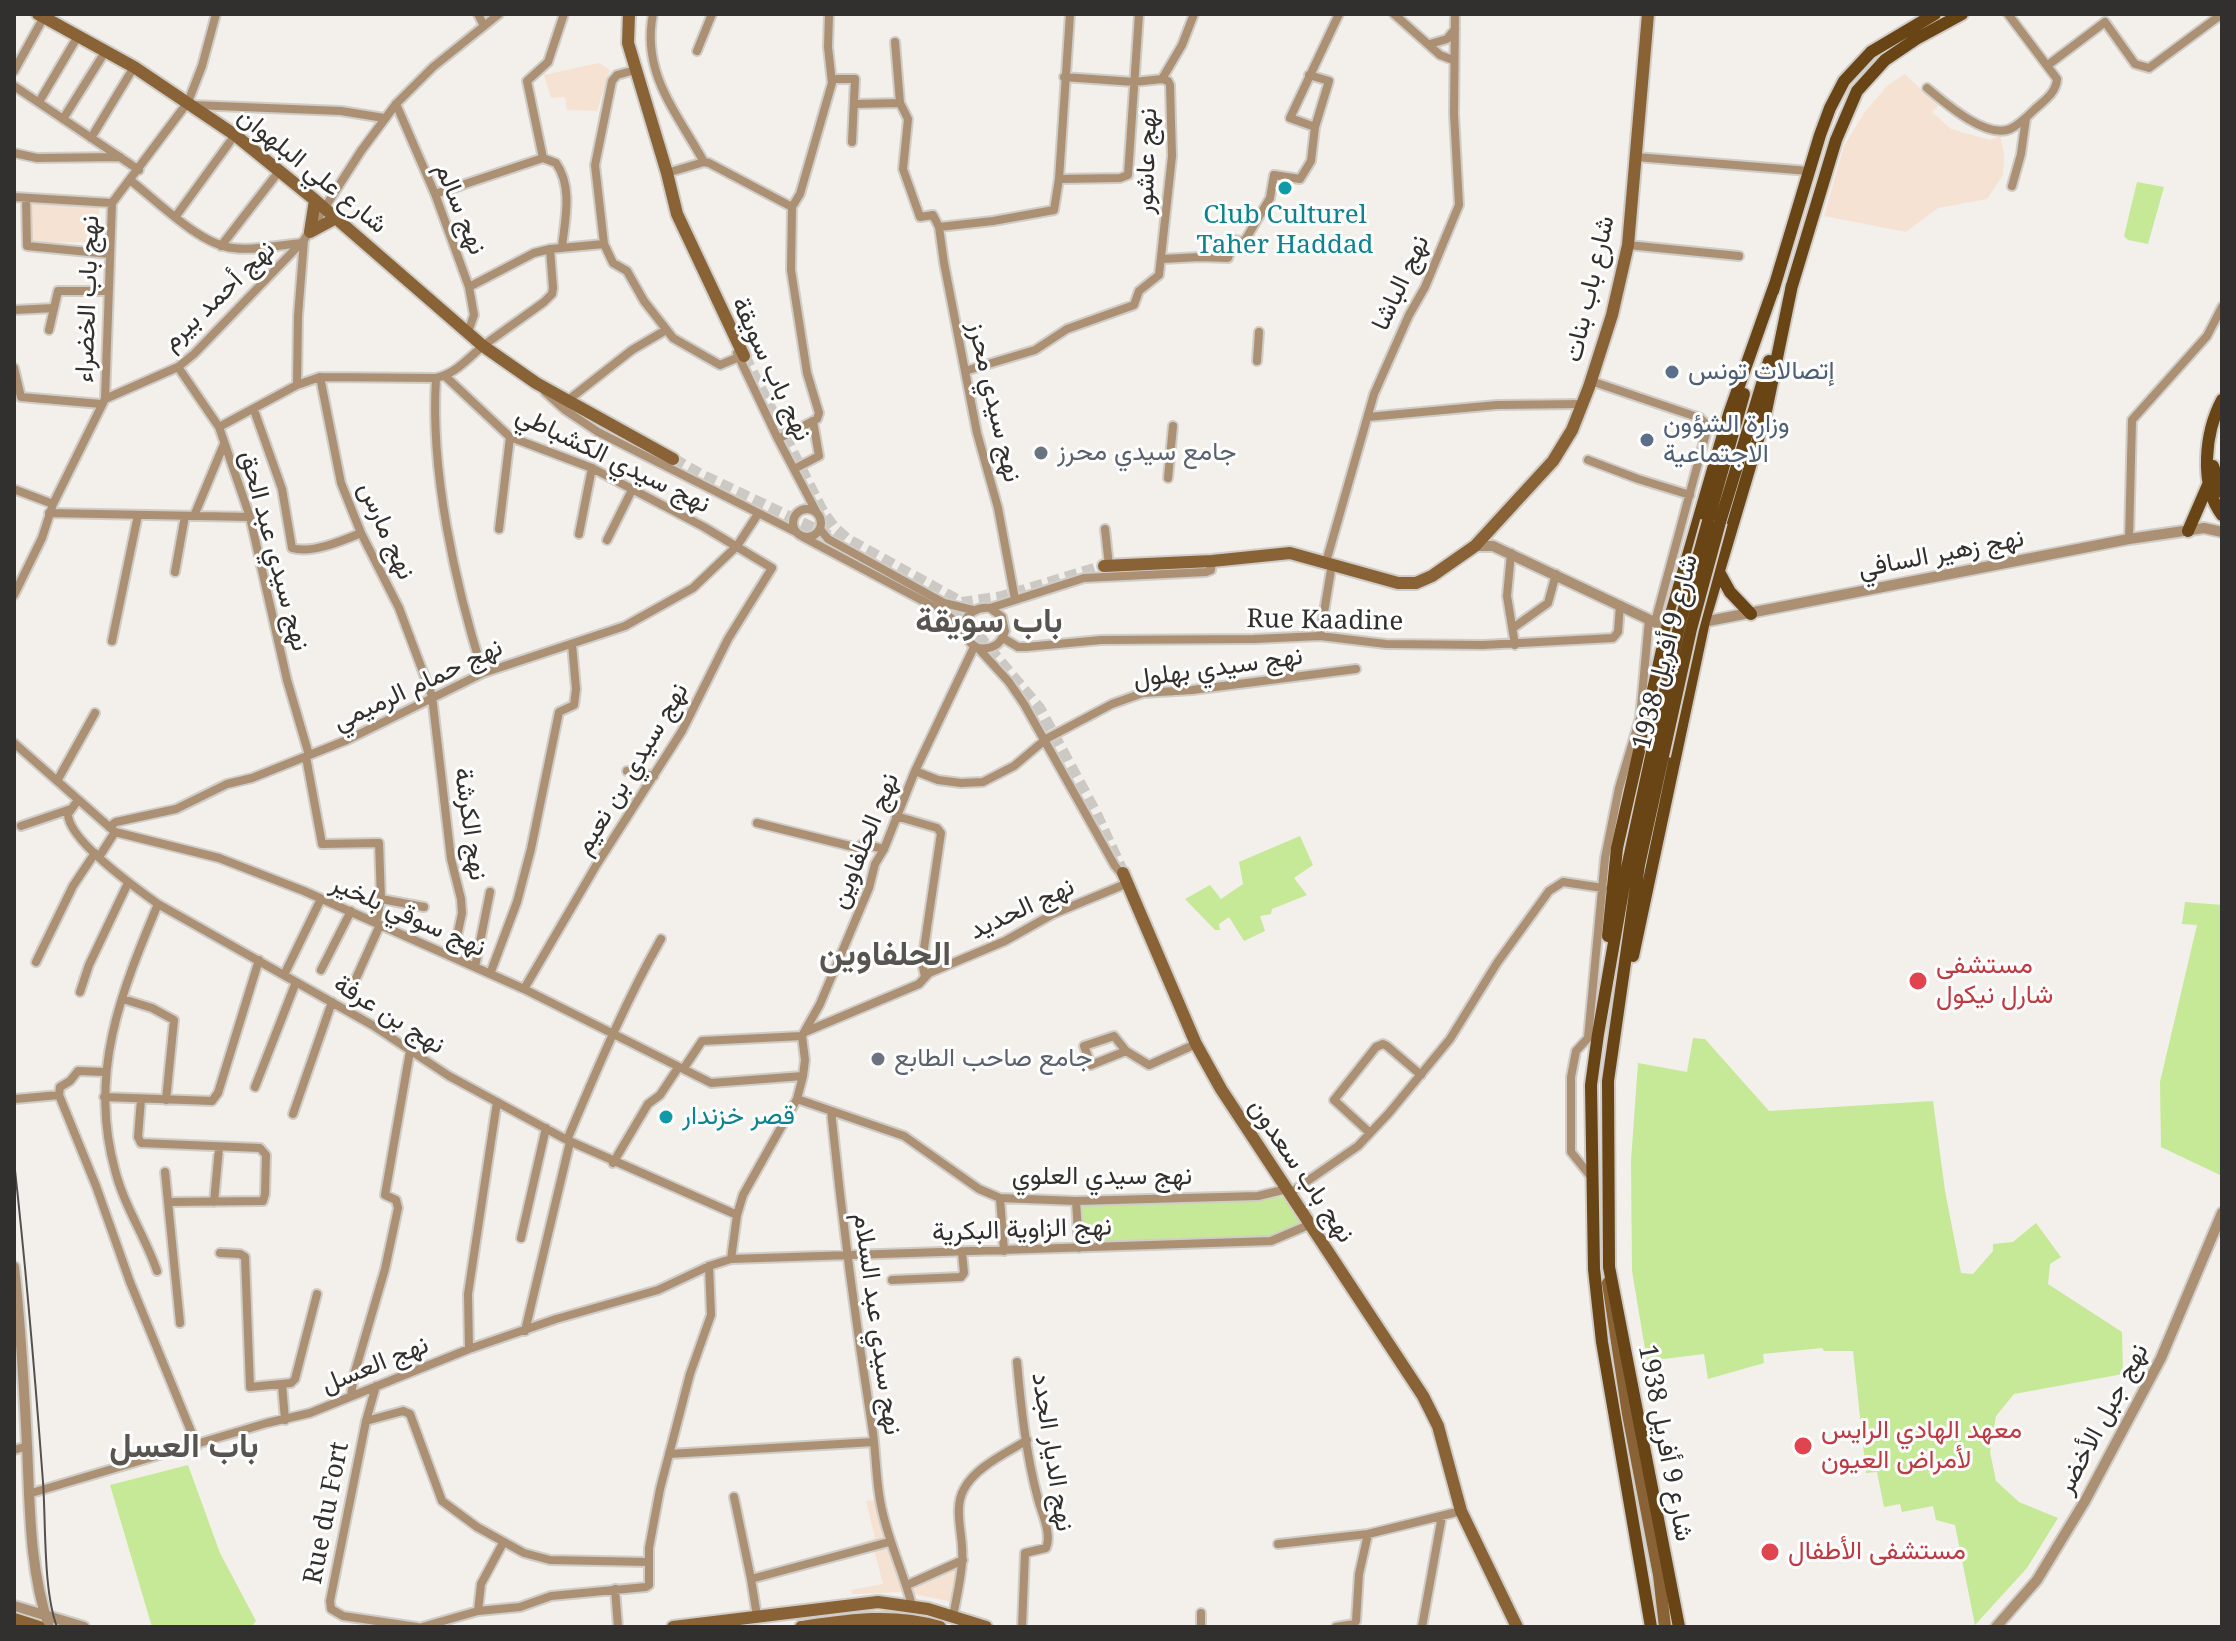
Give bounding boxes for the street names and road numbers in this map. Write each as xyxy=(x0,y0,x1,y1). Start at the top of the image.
street label: شارع علي البلهوان xyxy=(231,101,393,241)
street label: نهج عاشور xyxy=(1130,107,1164,215)
street label: نهج سالم xyxy=(428,159,492,259)
street label: شارع باب بنات xyxy=(1558,213,1622,365)
street label: نهج باب الخضراء xyxy=(69,215,107,383)
street label: نهج الباشا xyxy=(1365,230,1437,336)
street label: نهج أحمد بيرم xyxy=(156,234,282,358)
street label: نهج باب سويقة xyxy=(724,292,818,446)
street label: نهج سيدي محرز xyxy=(960,319,1028,485)
street label: نهج سيدي الكشباطي xyxy=(511,399,715,521)
street label: نهج سيدي عبد الحق xyxy=(232,447,316,655)
street label: نهج مارس xyxy=(351,477,421,585)
street label: نهج زهير السافي xyxy=(1856,523,2026,585)
street label: شارع 9 أفريل 1938 xyxy=(1627,551,1705,753)
street label: Rue Kaadine xyxy=(1246,604,1404,638)
street label: نهج حمام الرميمي xyxy=(328,632,508,738)
street label: نهج سيدي بهلول xyxy=(1131,641,1305,695)
street label: نهج سيدي بن نعيم xyxy=(568,677,696,861)
street label: نهج الكرشة xyxy=(447,765,493,883)
street label: نهج الحلفاوين xyxy=(824,769,906,913)
street label: نهج سوقي بلخير xyxy=(326,868,490,964)
street label: نهج الحديد xyxy=(965,871,1079,947)
street label: نهج بن عرفة xyxy=(328,969,450,1061)
street label: نهج باب سعدون xyxy=(1241,1093,1361,1249)
street label: نهج سيدي العلوي xyxy=(1012,1161,1192,1193)
street label: نهج سيدي عبد السلام xyxy=(846,1211,908,1437)
street label: نهج الزاوية البكرية xyxy=(931,1211,1113,1249)
street label: نهج العسل xyxy=(317,1329,433,1401)
street label: نهج جبل الأخضر xyxy=(2050,1338,2156,1500)
street label: شارع 9 أفريل 1938 xyxy=(1631,1342,1699,1544)
street label: نهج الديار الجدد xyxy=(1024,1370,1080,1534)
street label: Rue du Fort xyxy=(298,1439,356,1587)

